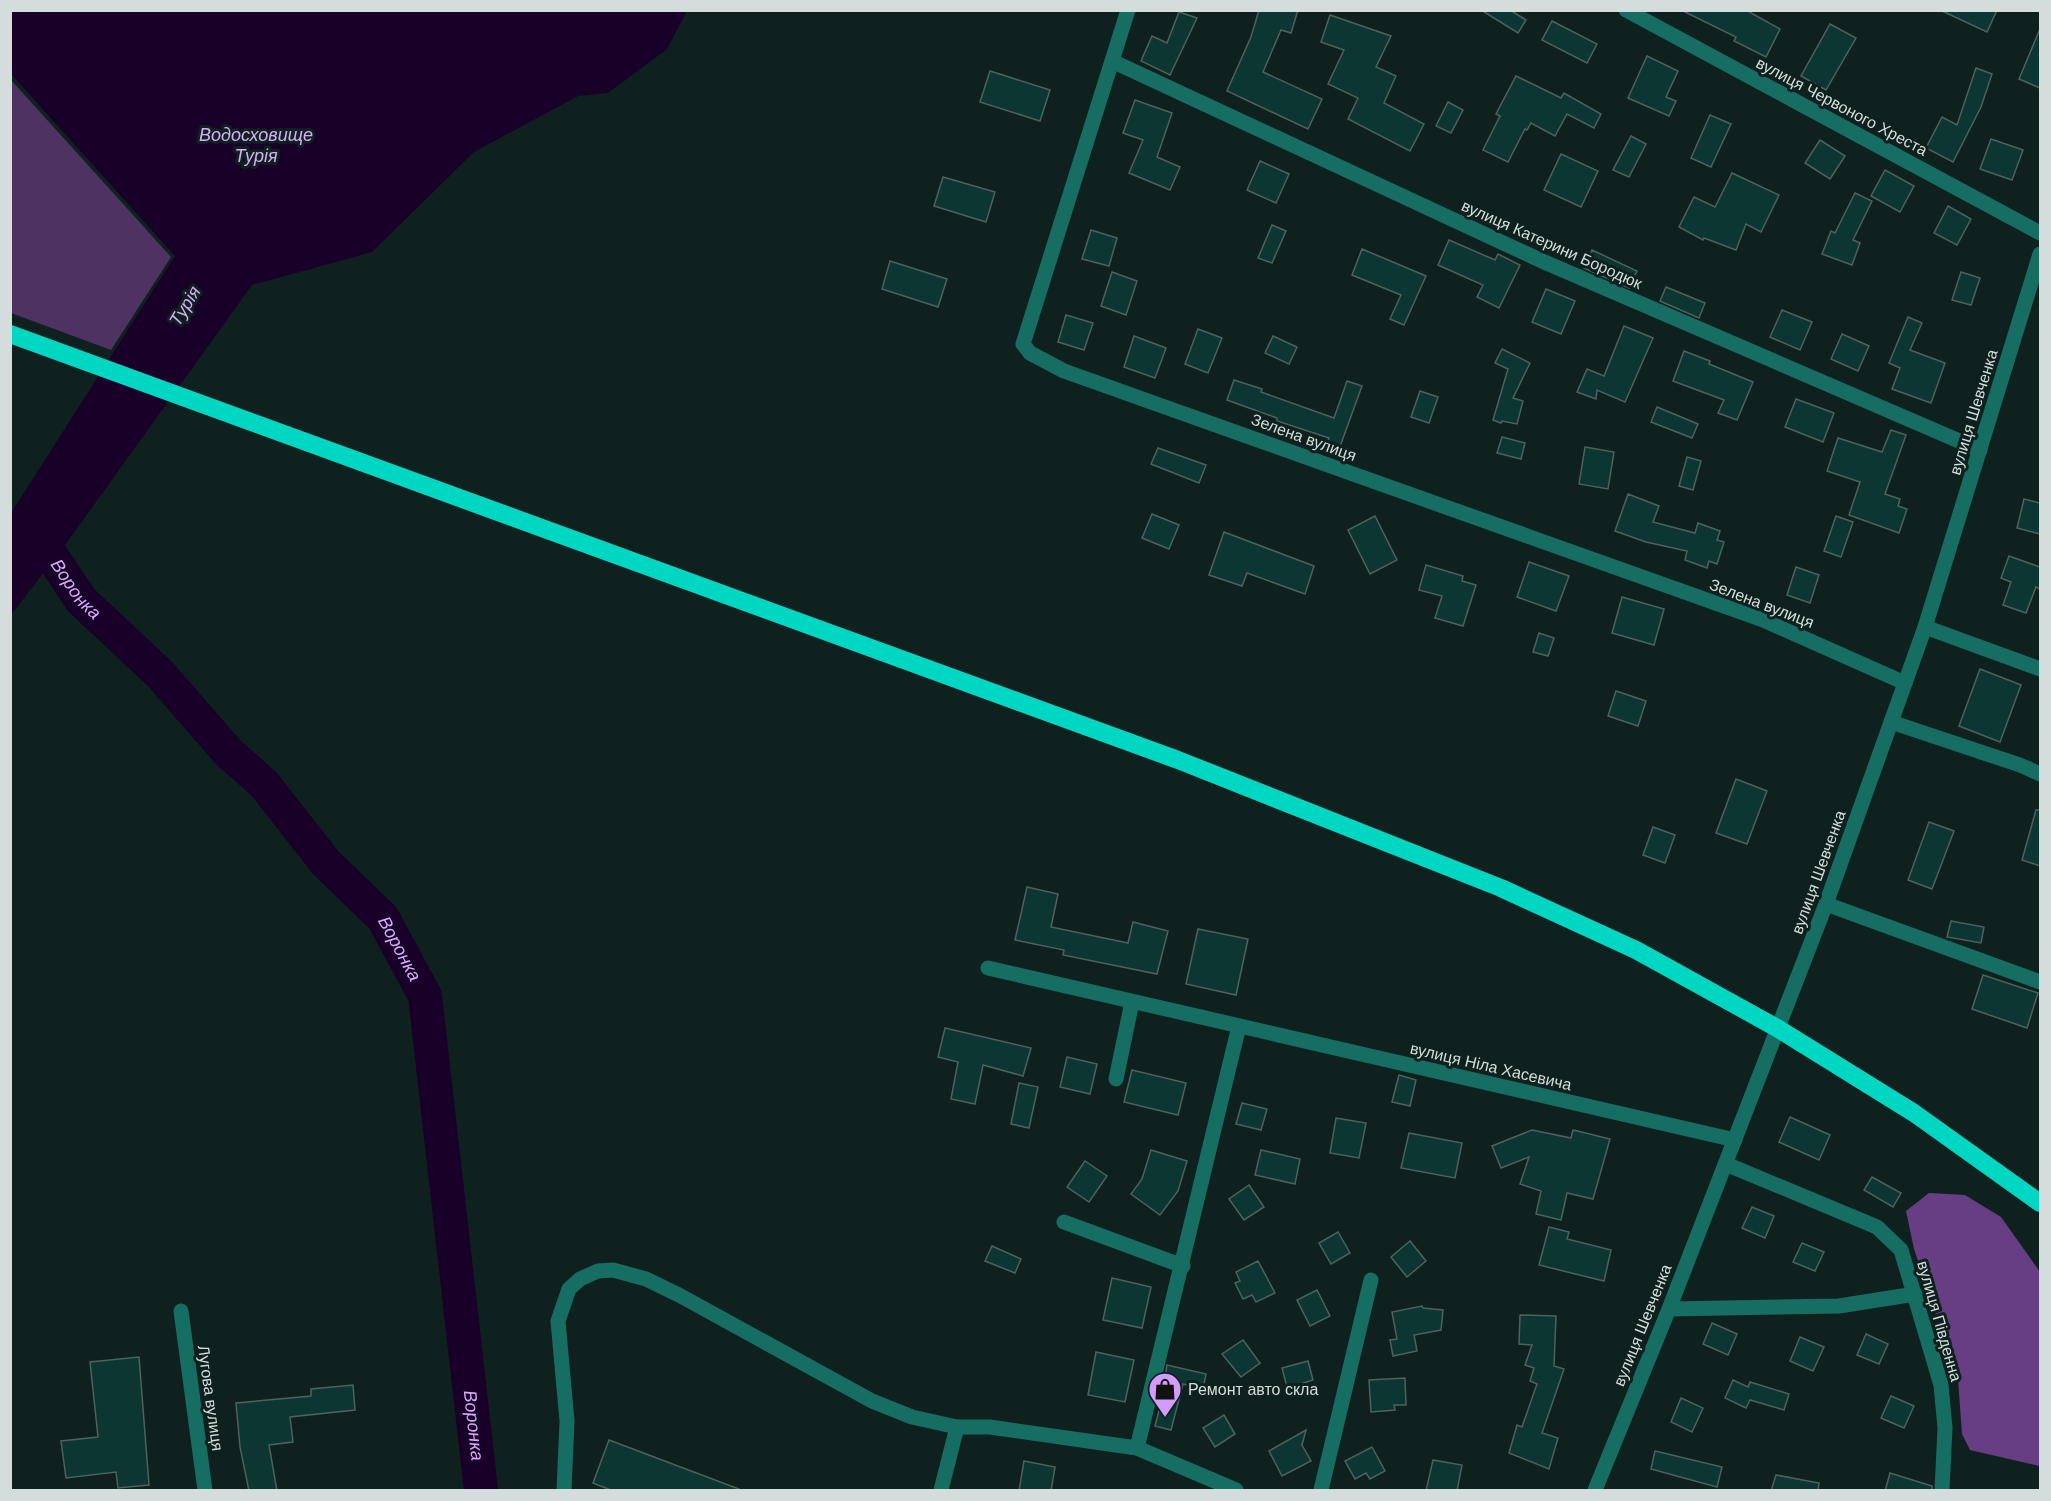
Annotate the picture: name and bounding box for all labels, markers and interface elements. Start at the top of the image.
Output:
street label: вулиця Червоного Хреста [1753,54,1930,159]
water label: Водосховище Турія [199,125,313,166]
street label: вулиця Катерини Бородюк [1459,197,1645,292]
water label: Турія [165,282,205,330]
street label: вулиця Шевченка [1946,347,2001,477]
street label: Зелена вулиця [1249,411,1359,464]
water label: Воронка [47,555,105,623]
street label: Зелена вулиця [1707,576,1816,631]
street label: вулиця Шевченка [1788,808,1849,936]
water label: Воронка [374,913,425,984]
street label: вулиця Ніла Хасевича [1408,1040,1573,1093]
street label: вулиця Південна [1914,1259,1965,1383]
street label: вулиця Шевченка [1610,1262,1675,1389]
street label: Лугова вулиця [195,1344,226,1452]
shop icon: Ремонт авто скла [1147,1371,1183,1418]
place label: Ремонт авто скла [1188,1381,1318,1398]
water label: Воронка [460,1389,488,1462]

